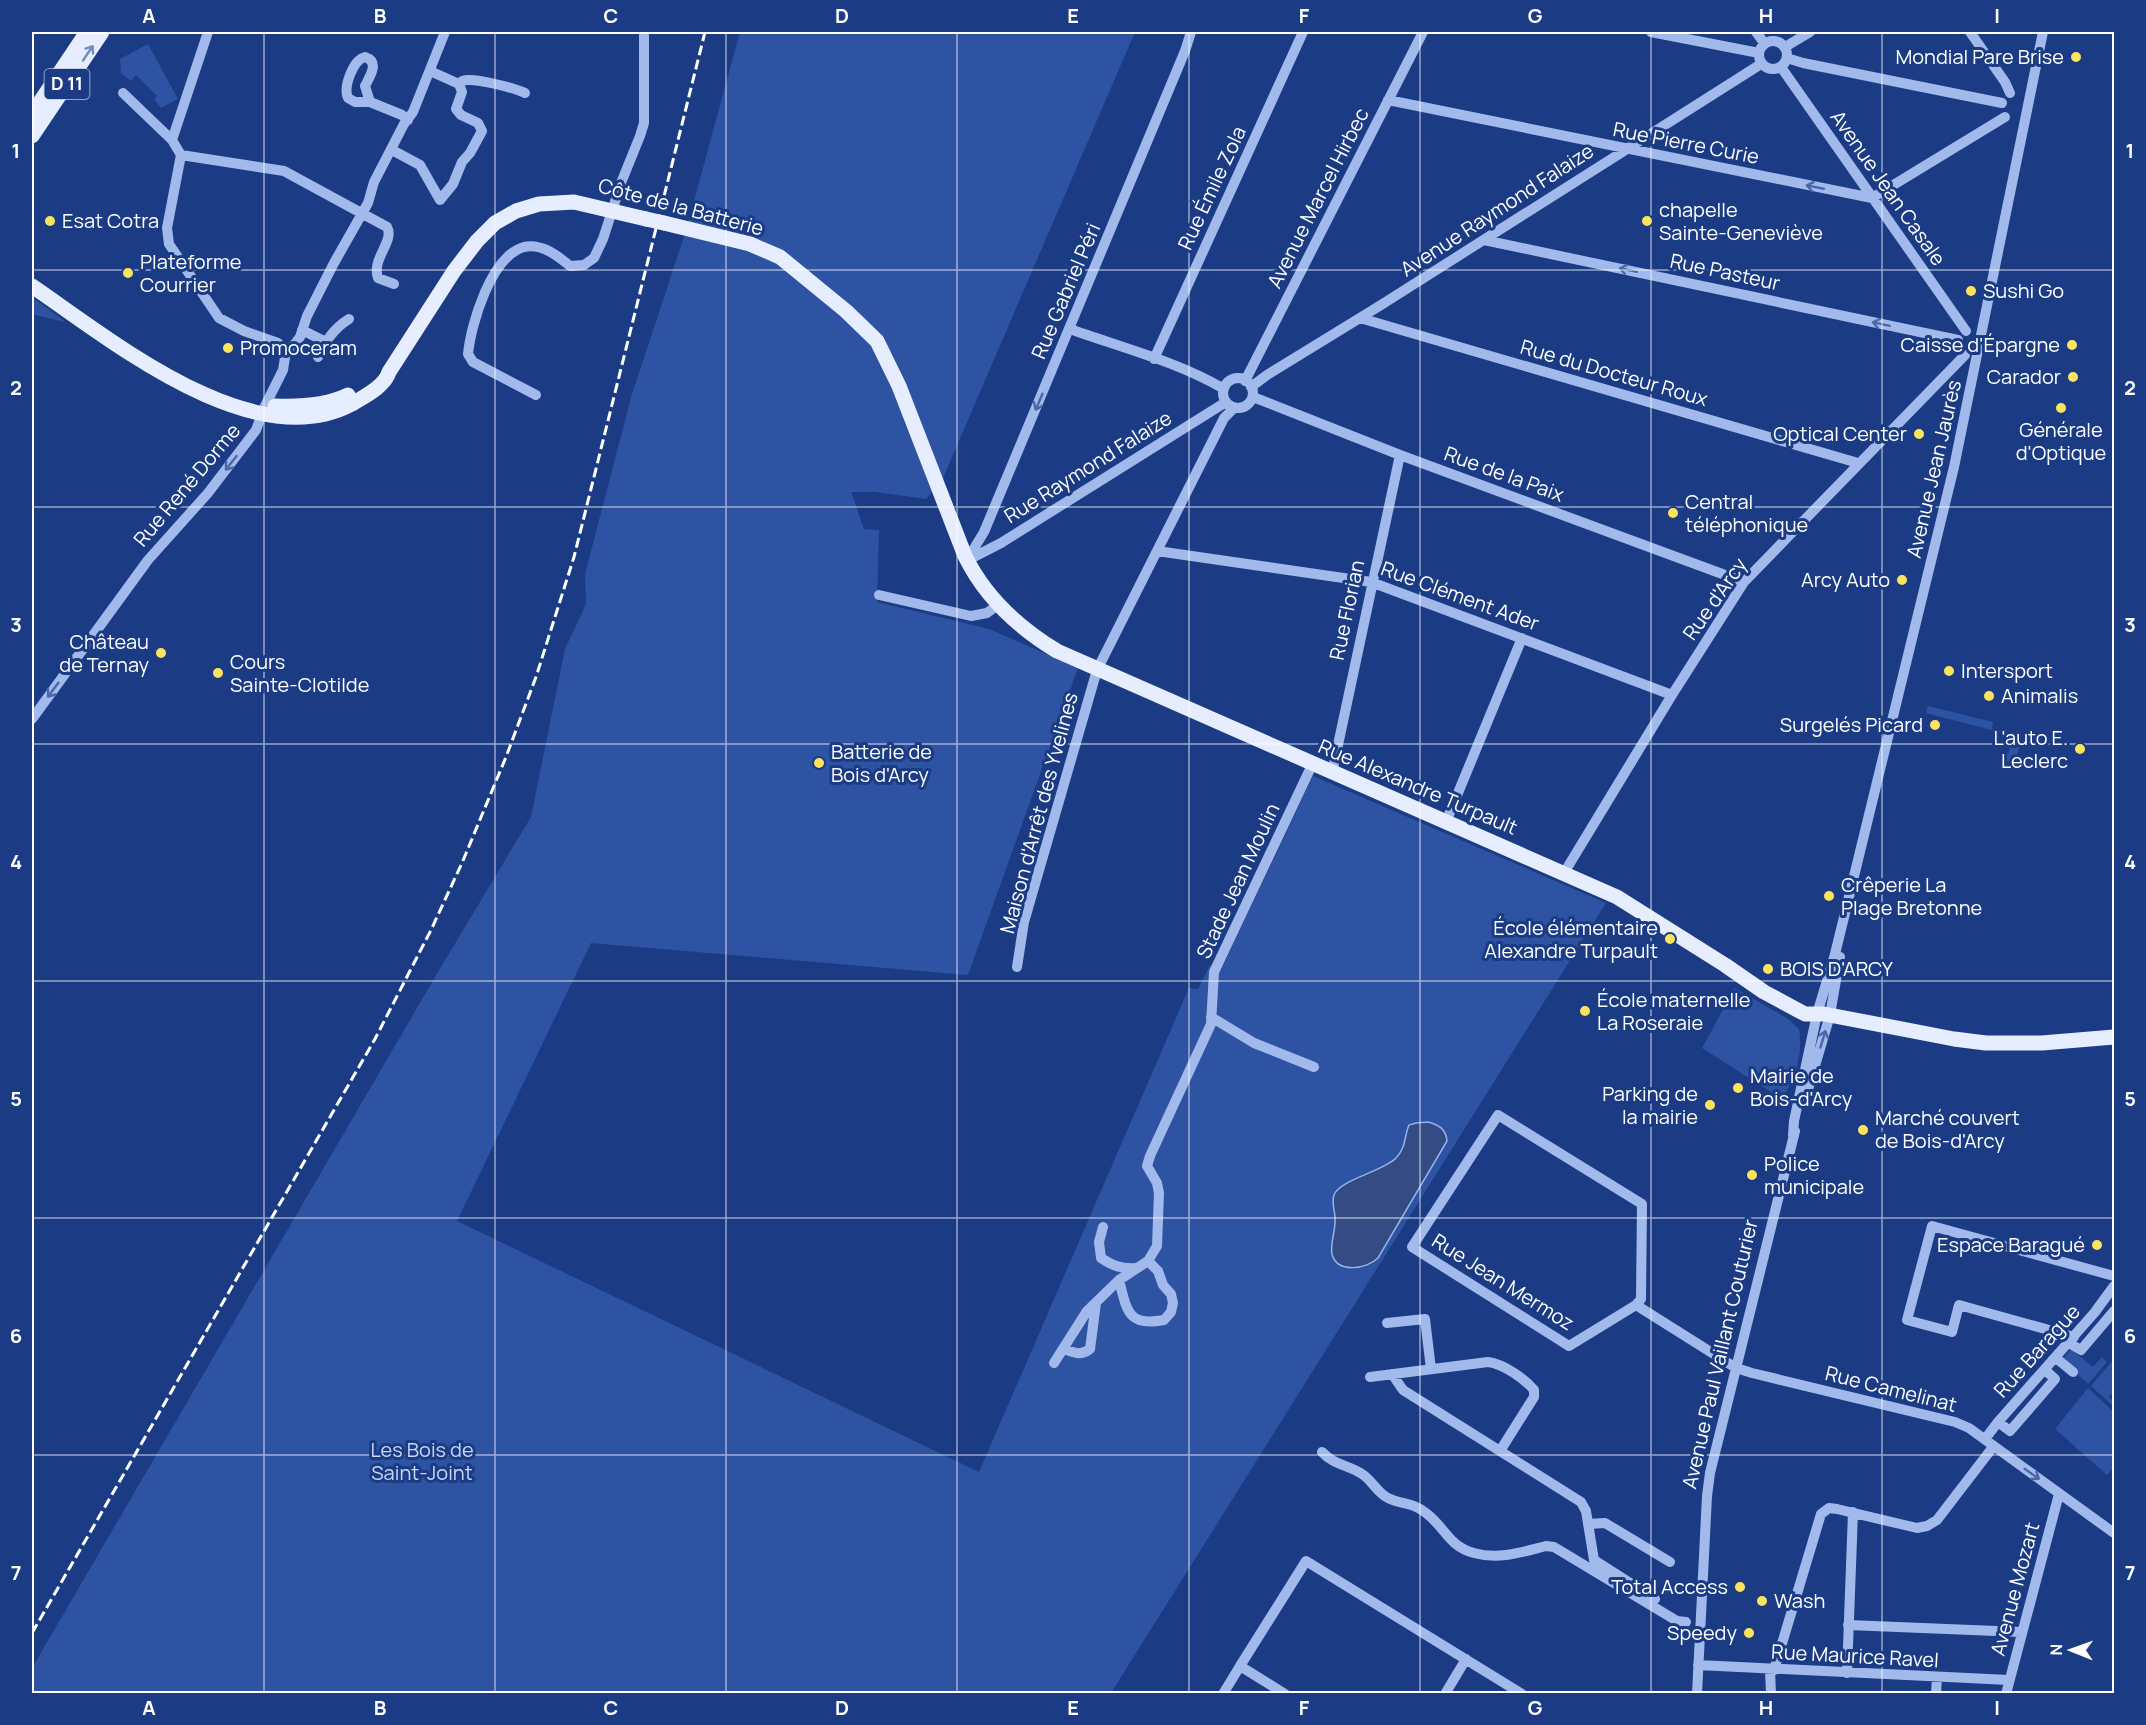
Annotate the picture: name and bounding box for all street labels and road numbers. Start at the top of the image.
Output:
road number: D 11 [44,69,90,99]
street label: Avenue Marcel Hirbec [1260,103,1375,292]
street label: Avenue Jean Casale [1825,105,1952,271]
street label: Rue Pierre Curie [1611,115,1761,170]
street label: Rue Émile Zola [1171,122,1252,254]
street label: Avenue Raymond Falaize [1395,137,1599,282]
street label: Côte de la Batterie [595,171,767,242]
street label: Rue Gabriel Péri [1025,219,1106,363]
street label: Rue Pasteur [1668,247,1783,296]
street label: Rue du Docteur Roux [1517,333,1711,412]
street label: Avenue Jean Jaurès [1900,377,1967,561]
street label: Rue Raymond Falaize [999,404,1177,529]
street label: Rue René Dorme [127,417,246,552]
street label: Rue de la Paix [1441,439,1568,508]
street label: Rue d'Arcy [1676,552,1753,645]
street label: Rue Clément Ader [1377,554,1543,637]
street label: Rue Florian [1323,557,1370,662]
street label: Maison d'Arrêt des Yvelines [993,689,1084,936]
street label: Rue Alexandre Turpault [1314,732,1522,841]
street label: Stade Jean Moulin [1190,799,1285,963]
street label: Avenue Paul Vaillant Couturier [1675,1217,1764,1491]
street label: Rue Jean Mermoz [1427,1227,1579,1336]
street label: Rue Barague [1987,1298,2086,1403]
street label: Rue Camelinat [1823,1359,1960,1418]
street label: Avenue Mozart [1984,1519,2045,1659]
street label: Rue Maurice Ravel [1771,1638,1940,1673]

